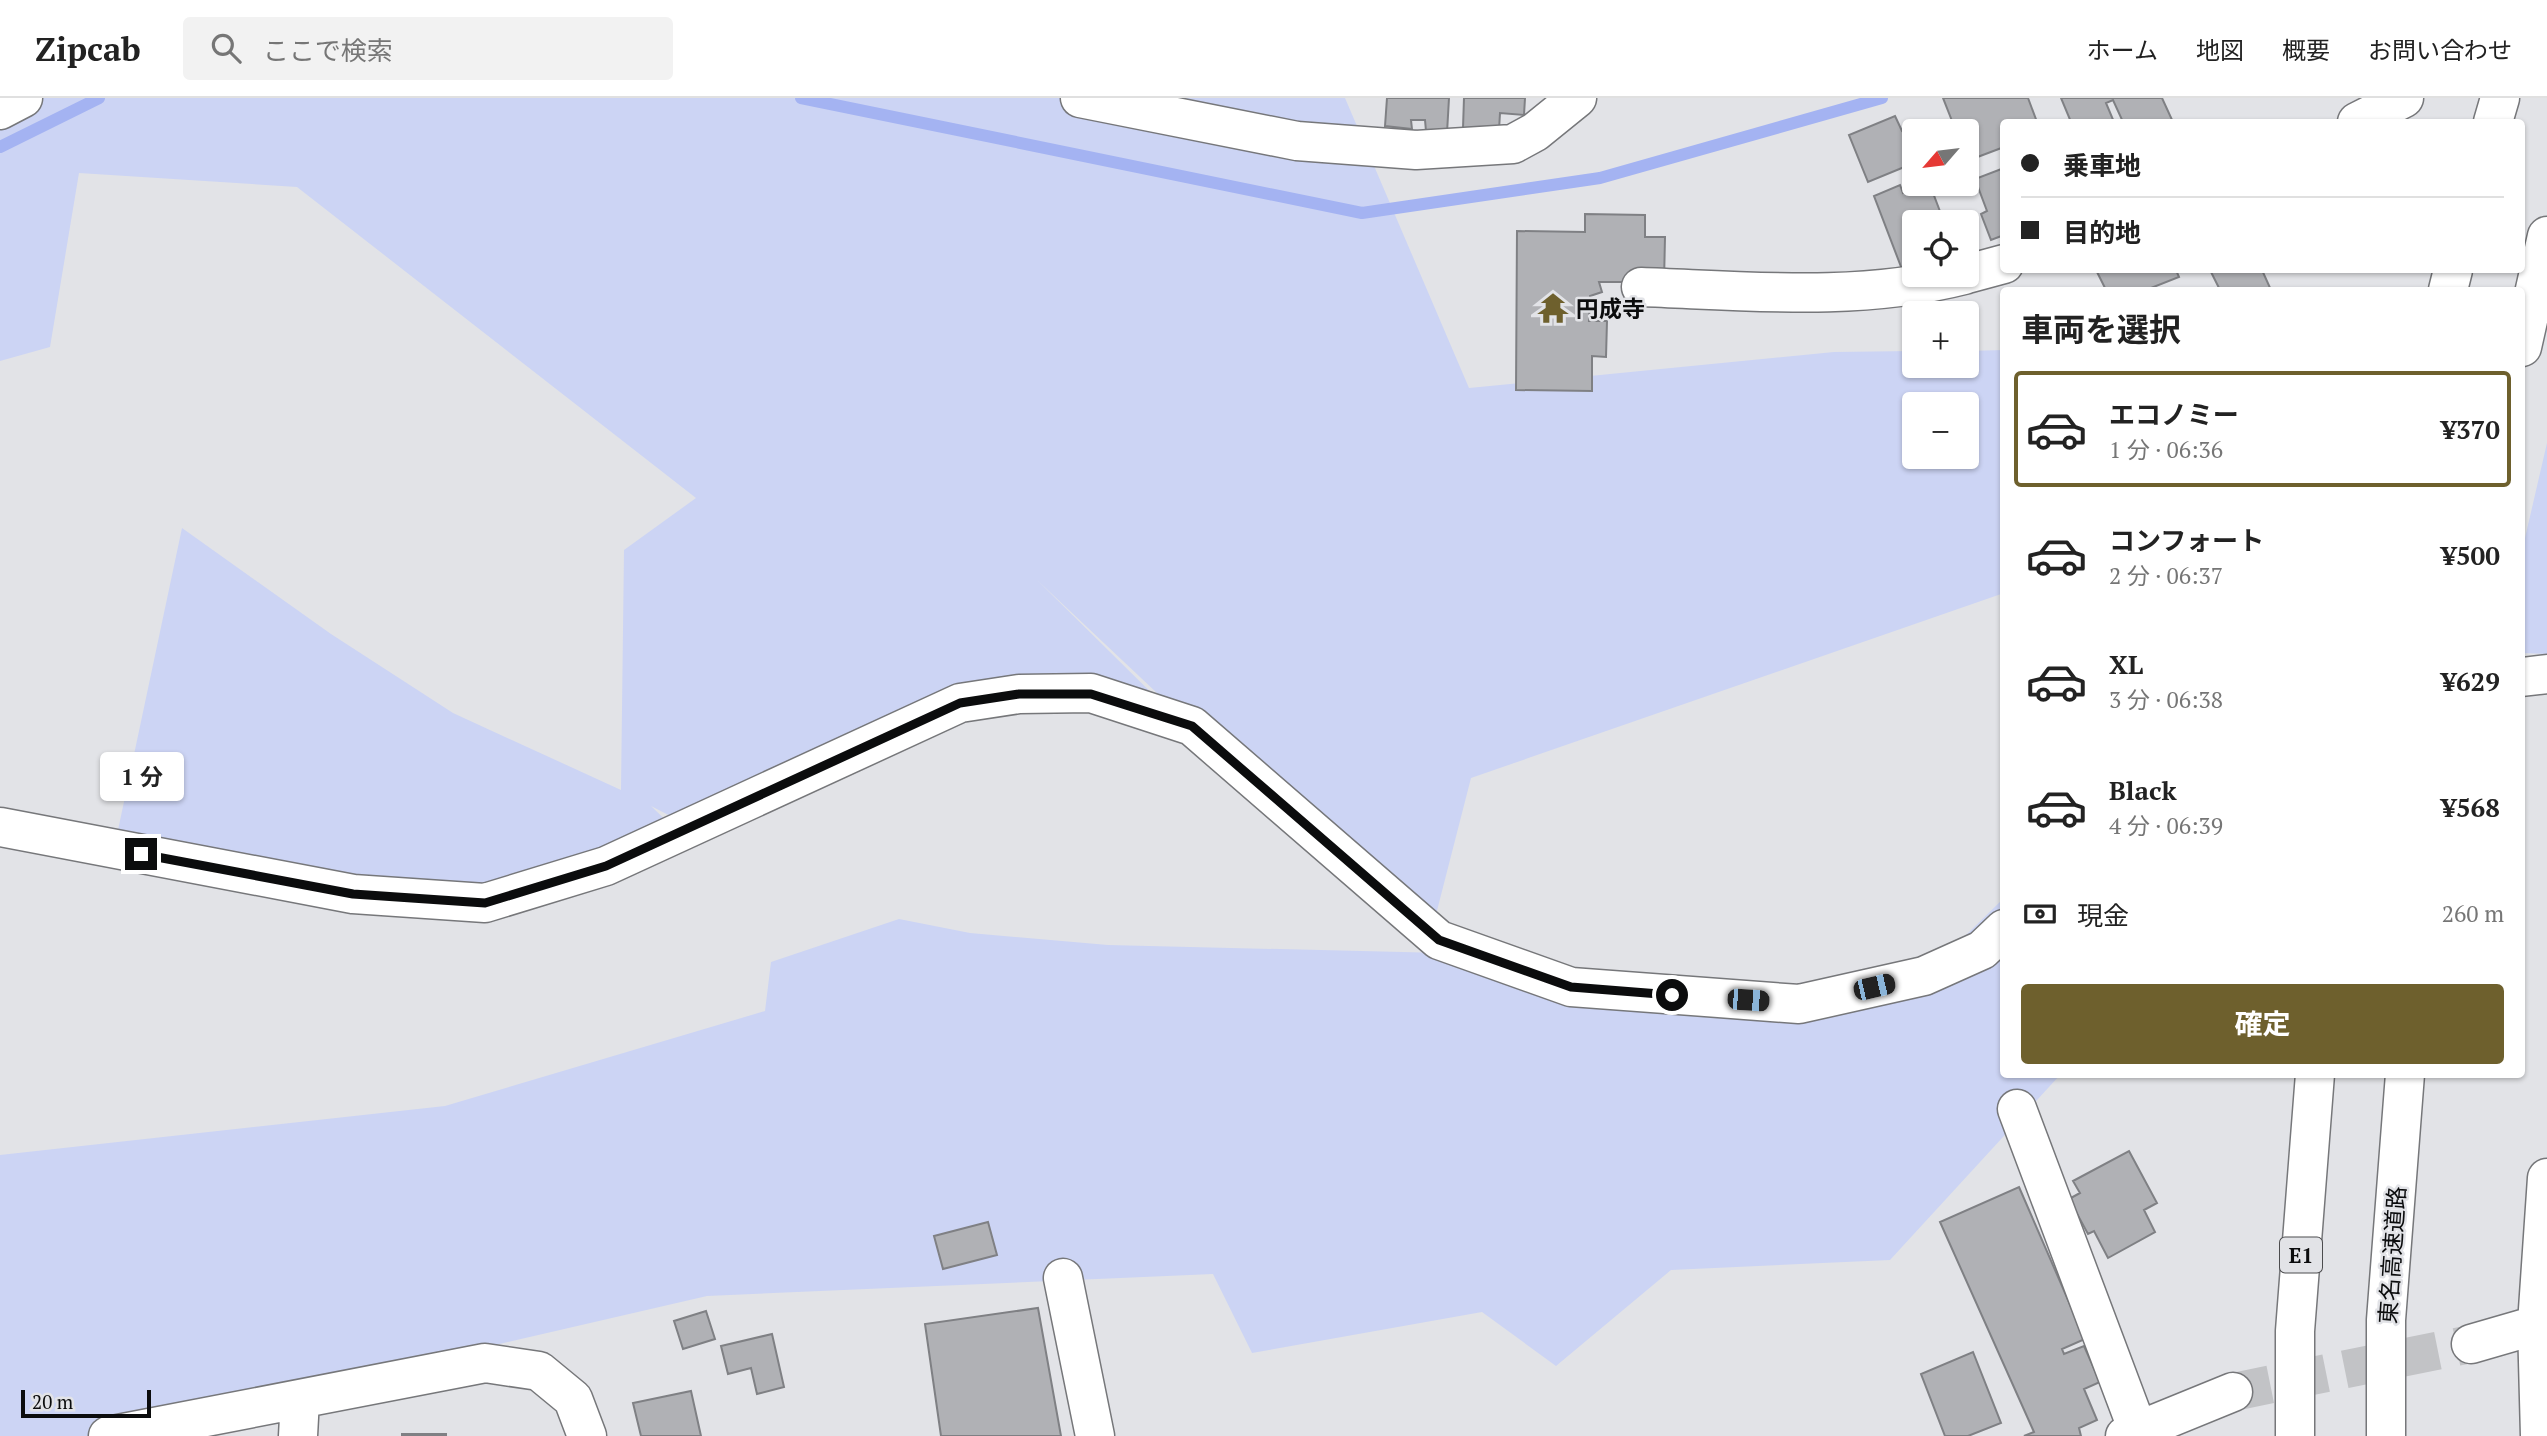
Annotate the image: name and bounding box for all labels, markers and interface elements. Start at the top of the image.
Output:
search box [183,17,673,80]
text: Zipcab [35,27,141,70]
icon: search [207,29,245,67]
text: ここで検索 [263,33,393,67]
text: ホーム [2087,34,2158,66]
text: 地図 [2196,34,2244,66]
text: 概要 [2282,34,2330,66]
text: お問い合わせ [2368,34,2512,66]
north arrow [1902,119,1979,196]
map controls [1902,119,1979,469]
text: 乗車地 [2063,148,2141,182]
button: locate [1902,210,1979,287]
text: 目的地 [2063,215,2141,249]
temple icon: 円成寺 [1536,291,1570,325]
place label: 円成寺 [1576,293,1645,324]
button: + [1902,301,1979,378]
text: 車両を選択 [2021,308,2181,350]
button: − [1902,392,1979,469]
text: エコノミー [2109,397,2239,431]
icon: car [2025,398,2088,461]
text: ¥370 [2441,412,2500,446]
text: 1 分 · 06:36 [2109,434,2223,465]
text: コンフォート [2109,523,2264,557]
icon: car [2025,524,2088,587]
text: ¥500 [2441,538,2500,572]
text: 2 分 · 06:37 [2109,560,2223,591]
text: XL [2109,647,2143,681]
icon: car [2025,650,2088,713]
text: ¥629 [2441,664,2500,698]
text: 3 分 · 06:38 [2109,684,2223,715]
callout: 1 分 [99,752,183,802]
text: 1 分 [121,761,163,792]
text: Black [2109,773,2177,807]
icon: car [2025,776,2088,839]
text: ¥568 [2441,790,2500,824]
text: 4 分 · 06:39 [2109,810,2223,841]
route end [125,838,157,870]
icon: cash [2021,895,2059,933]
text: 現金 [2077,898,2129,932]
text: 260 m [2442,898,2504,929]
car [1852,972,1897,1002]
route start [1656,979,1688,1011]
button: 確定 [2021,984,2504,1064]
car [1727,988,1770,1012]
street label: 東名高速道路 [2372,1185,2412,1325]
road number: E1 [2280,1238,2322,1272]
scale bar [21,1387,150,1419]
text: 20 m [32,1389,73,1414]

